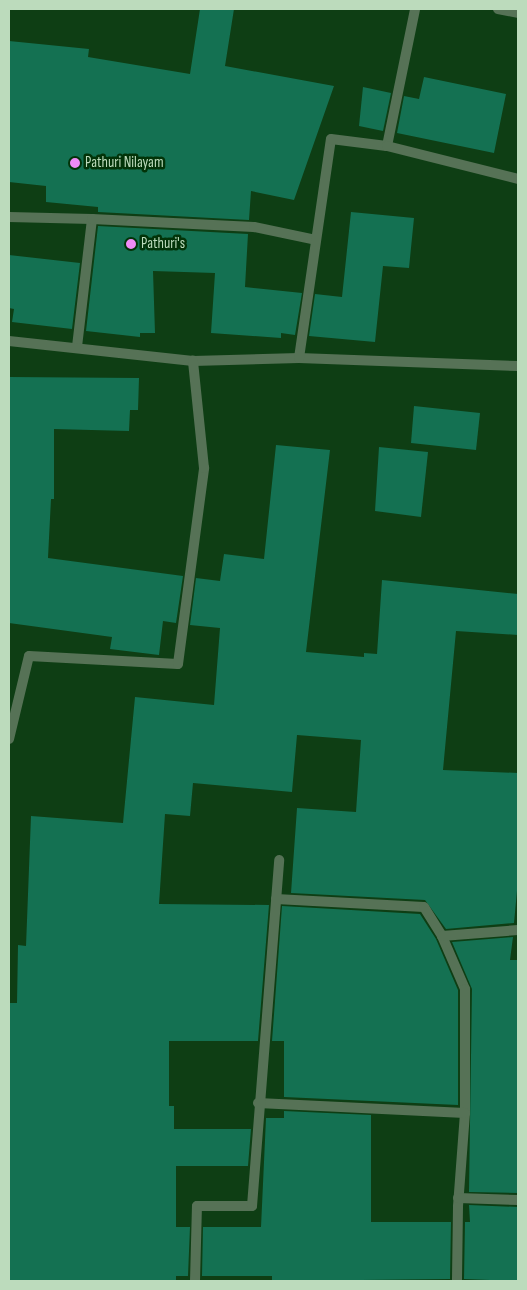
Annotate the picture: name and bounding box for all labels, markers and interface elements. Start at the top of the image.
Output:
place label: Pathuri Nilayam [85,154,164,172]
marker: Pathuri Nilayam [69,157,81,169]
place label: Pathuri's [141,235,185,253]
marker: Pathuri's [125,238,137,250]

